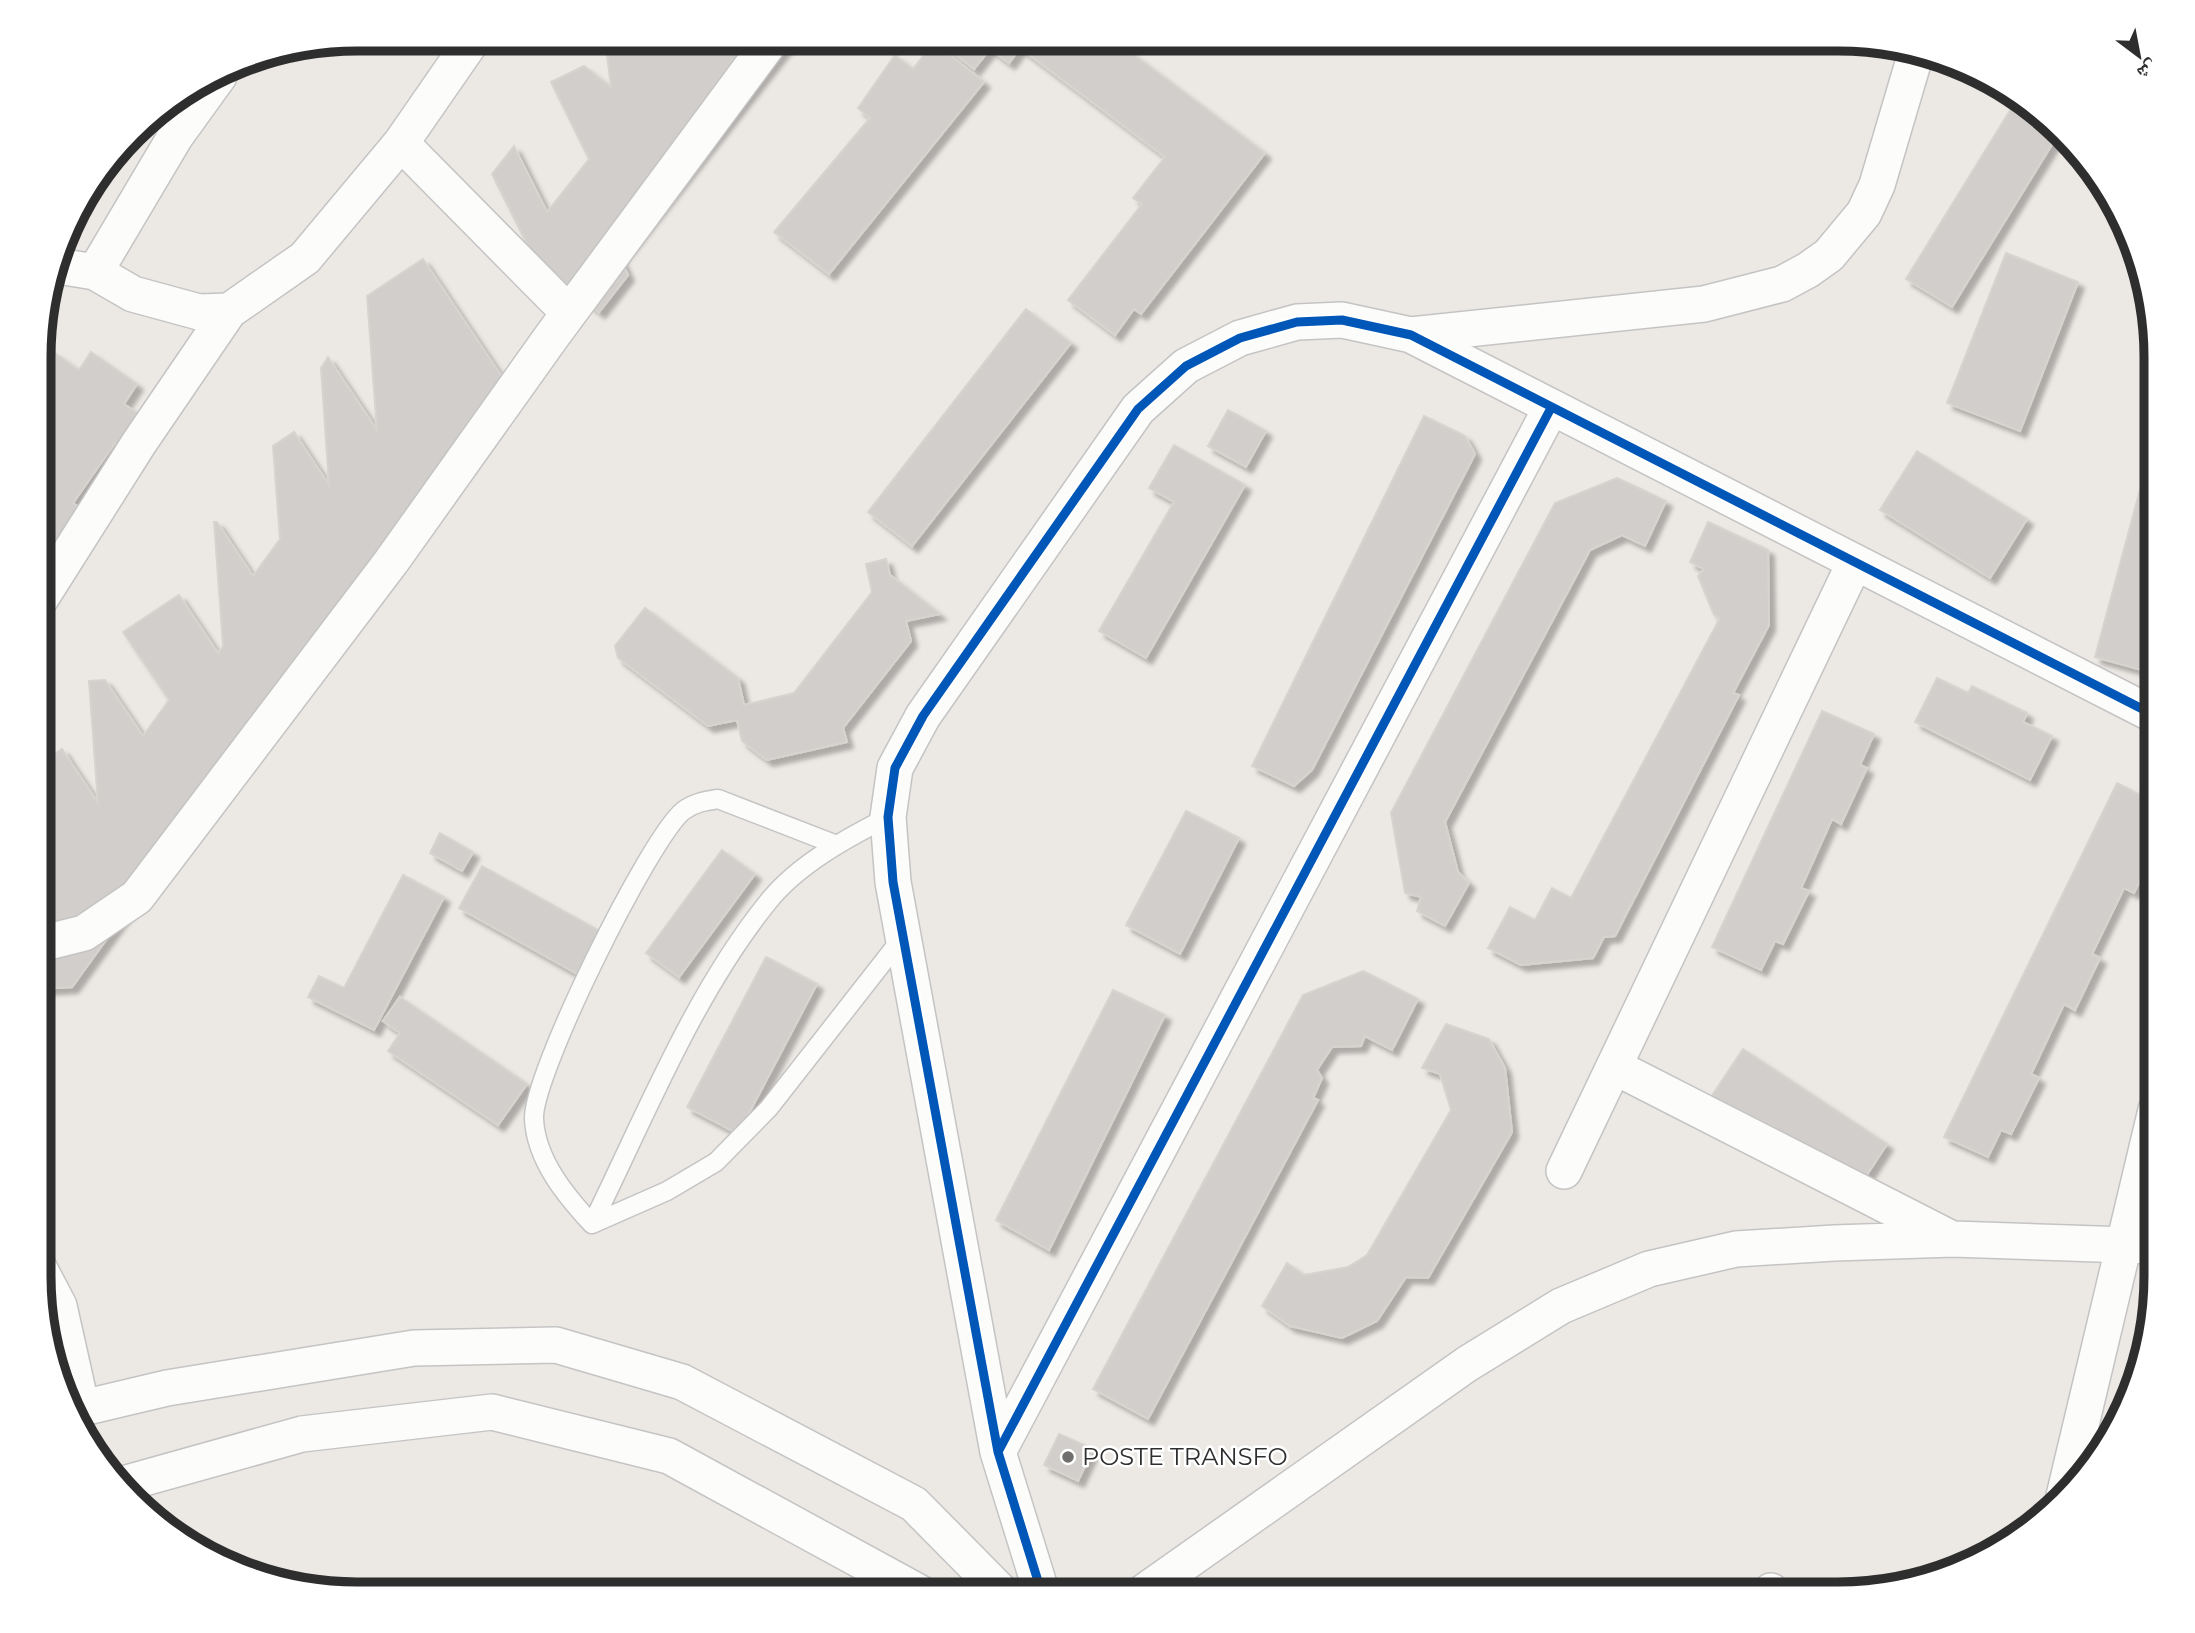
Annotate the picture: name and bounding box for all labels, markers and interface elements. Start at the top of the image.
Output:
north arrow [2104,21,2174,91]
text: ش [2133,55,2162,85]
place label: POSTE TRANSFO [1082,1442,1288,1471]
marker: POSTE TRANSFO [1060,1449,1076,1465]

